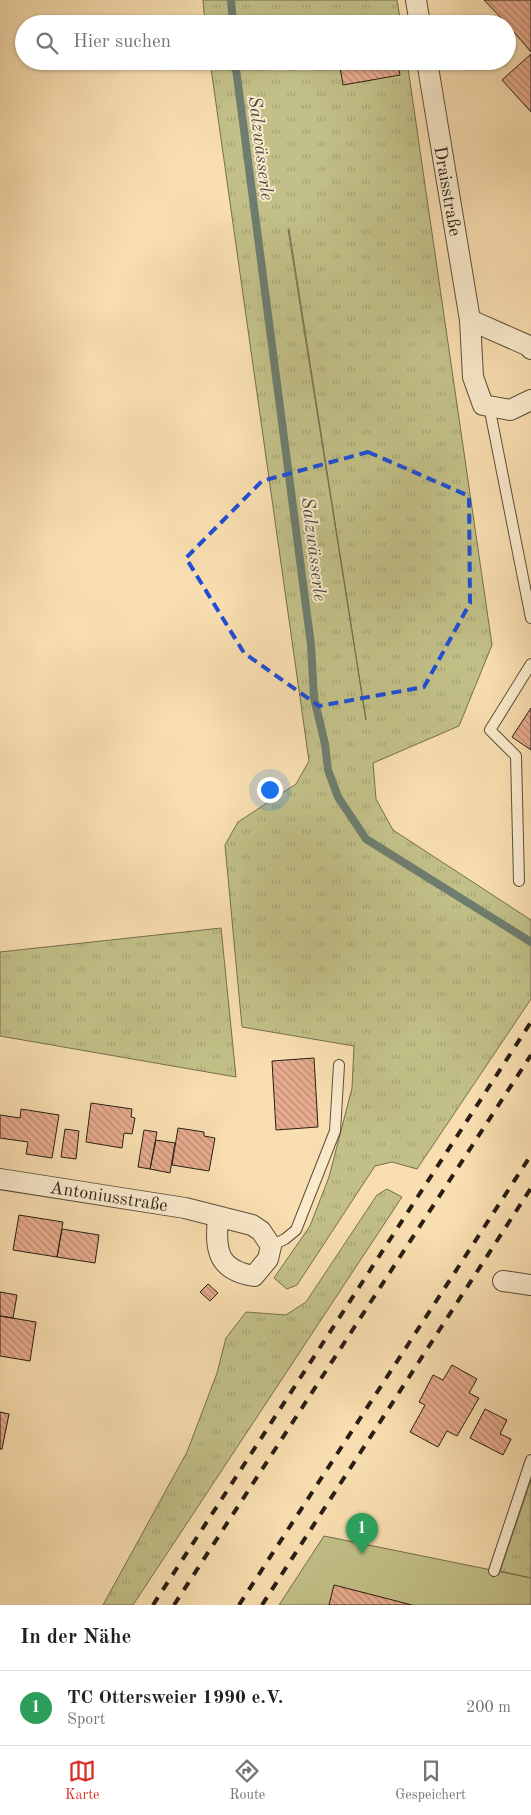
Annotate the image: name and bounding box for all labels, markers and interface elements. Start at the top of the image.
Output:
search box [15,15,516,70]
icon: search [33,29,61,57]
text: Hier suchen [73,33,171,52]
water label: Salzwässerle [244,95,275,202]
street label: Draisstraße [430,145,464,238]
water label: Salzwässerle [297,496,328,603]
your location [257,777,283,803]
street label: Antoniusstraße [49,1179,169,1215]
pin: 1 [346,1513,378,1554]
text: In der Nähe [20,1627,131,1648]
text: TC Ottersweier 1990 e.V. [67,1689,283,1708]
text: 1 [31,1700,41,1716]
text: 200 m [466,1700,511,1716]
text: Sport [67,1712,105,1728]
tab: Karte [65,1757,100,1804]
tab: Route [229,1757,265,1804]
tab: Gespeichert [395,1757,466,1804]

